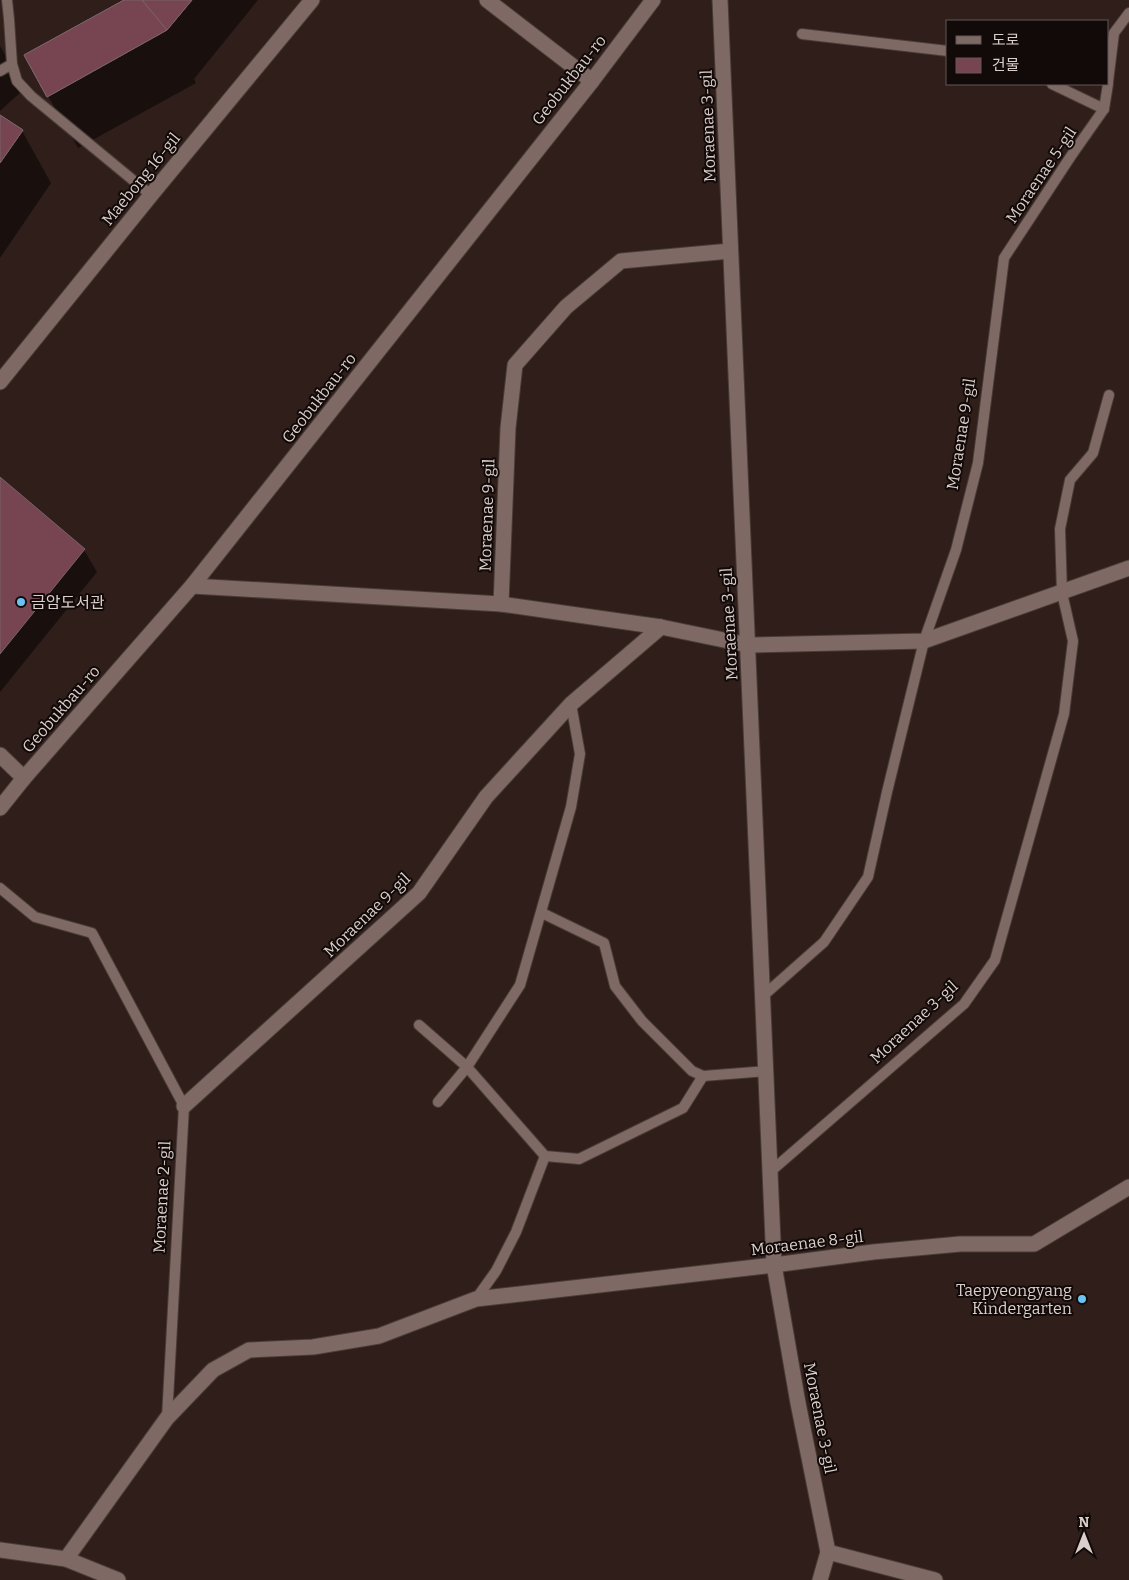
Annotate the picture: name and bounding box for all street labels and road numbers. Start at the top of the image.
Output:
street label: Geobukbau-ro [528,31,610,129]
street label: Moraenae 3-gil [697,69,719,183]
street label: Moraenae 5-gil [1002,123,1080,227]
street label: Maebong 16-gil [98,129,184,229]
street label: Geobukbau-ro [278,349,360,447]
street label: Moraenae 9-gil [943,376,979,491]
street label: Moraenae 9-gil [476,458,498,572]
street label: Moraenae 3-gil [717,567,741,681]
street label: Geobukbau-ro [18,662,104,756]
street label: Moraenae 9-gil [320,869,414,961]
street label: Moraenae 3-gil [866,976,962,1067]
street label: Moraenae 2-gil [150,1140,174,1254]
street label: Moraenae 8-gil [750,1227,865,1259]
street label: Moraenae 3-gil [800,1361,840,1475]

